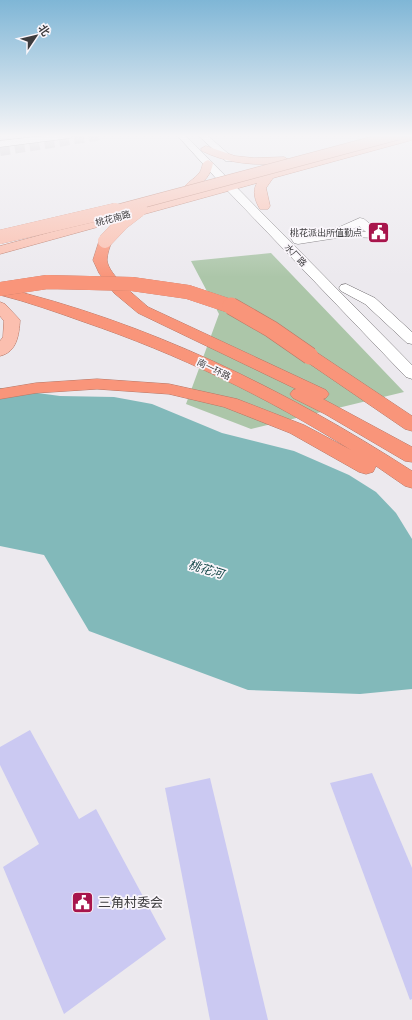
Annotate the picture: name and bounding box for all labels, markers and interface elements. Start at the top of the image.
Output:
north arrow [16,16,56,56]
text: 北 [35,22,53,39]
street label: 桃花南路 [94,208,132,228]
public building icon: 桃花派出所值勤点 [365,219,391,245]
place label: 桃花派出所值勤点 [290,227,362,238]
street label: 水厂路 [283,241,309,269]
street label: 南一环路 [195,356,233,382]
water label: 桃花河 [187,557,227,582]
public building icon: 三角村委会 [69,889,95,915]
place label: 三角村委会 [98,894,163,911]

